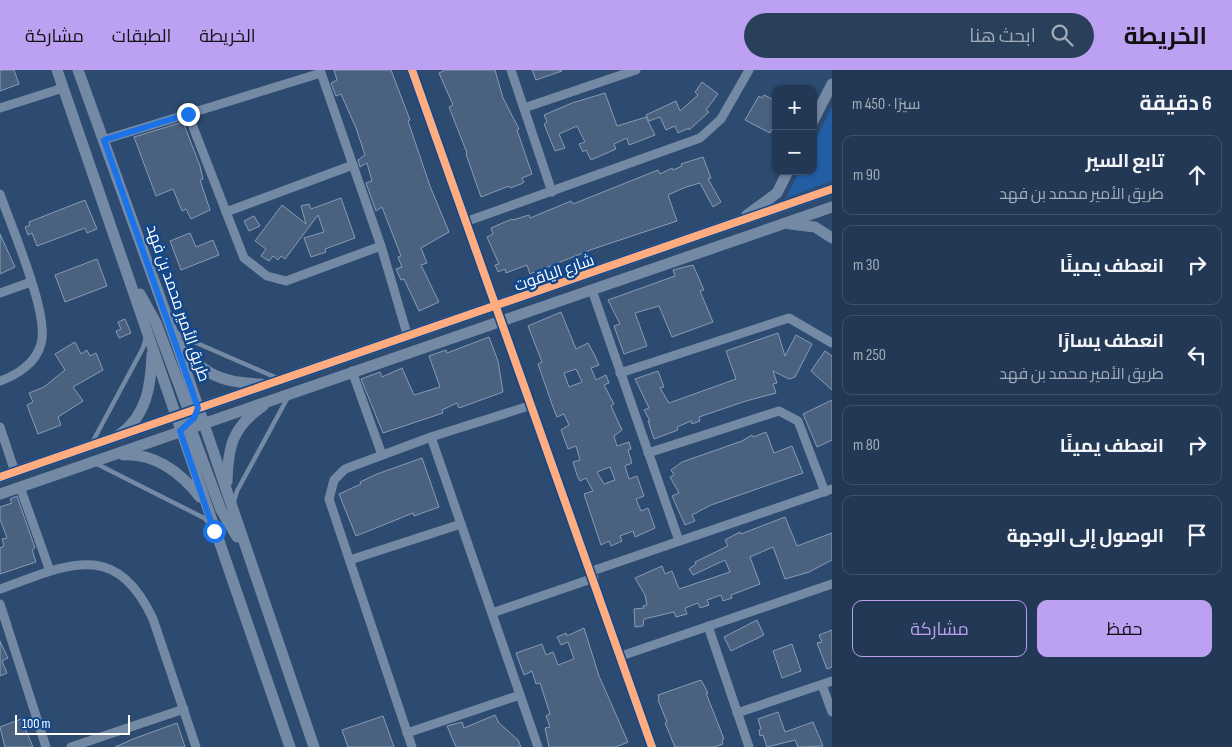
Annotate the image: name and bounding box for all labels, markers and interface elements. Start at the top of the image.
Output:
search box [744,13,1094,58]
icon: search [1048,21,1076,49]
text: الخريطة [1124,22,1207,51]
text: ابحث هنا [969,25,1036,48]
text: مشاركة [25,26,84,47]
text: الطبقات [112,26,171,47]
text: الخريطة [199,26,256,47]
map controls [772,85,817,175]
button: + [772,85,817,130]
text: 6 دقيقة [1139,91,1212,116]
text: سيرًا · 450 m [852,95,920,114]
route end [177,103,200,126]
button: − [772,130,817,175]
text: تابع السير [1085,150,1164,173]
icon: ahead [1183,161,1211,189]
text: 90 m [853,166,880,185]
text: طريق الأمير محمد بن فهد [999,185,1164,204]
street label: طريق الأمير محمد بن فهد [142,223,213,384]
street label: شارع الياقوت [512,251,597,297]
icon: right [1183,251,1211,279]
text: انعطف يمينًا [1060,255,1164,278]
text: 30 m [853,256,880,275]
text: انعطف يسارًا [1057,330,1164,353]
icon: left [1183,341,1211,369]
text: 250 m [853,346,886,365]
text: طريق الأمير محمد بن فهد [999,365,1164,384]
icon: right [1183,431,1211,459]
text: انعطف يمينًا [1060,435,1164,458]
text: 80 m [853,436,880,455]
route start [203,520,226,543]
icon: arrive [1183,521,1211,549]
text: الوصول إلى الوجهة [1007,525,1164,548]
button: مشاركة [852,600,1027,657]
button: حفظ [1037,600,1212,657]
scale bar [15,712,130,735]
text: 100 m [22,715,51,732]

